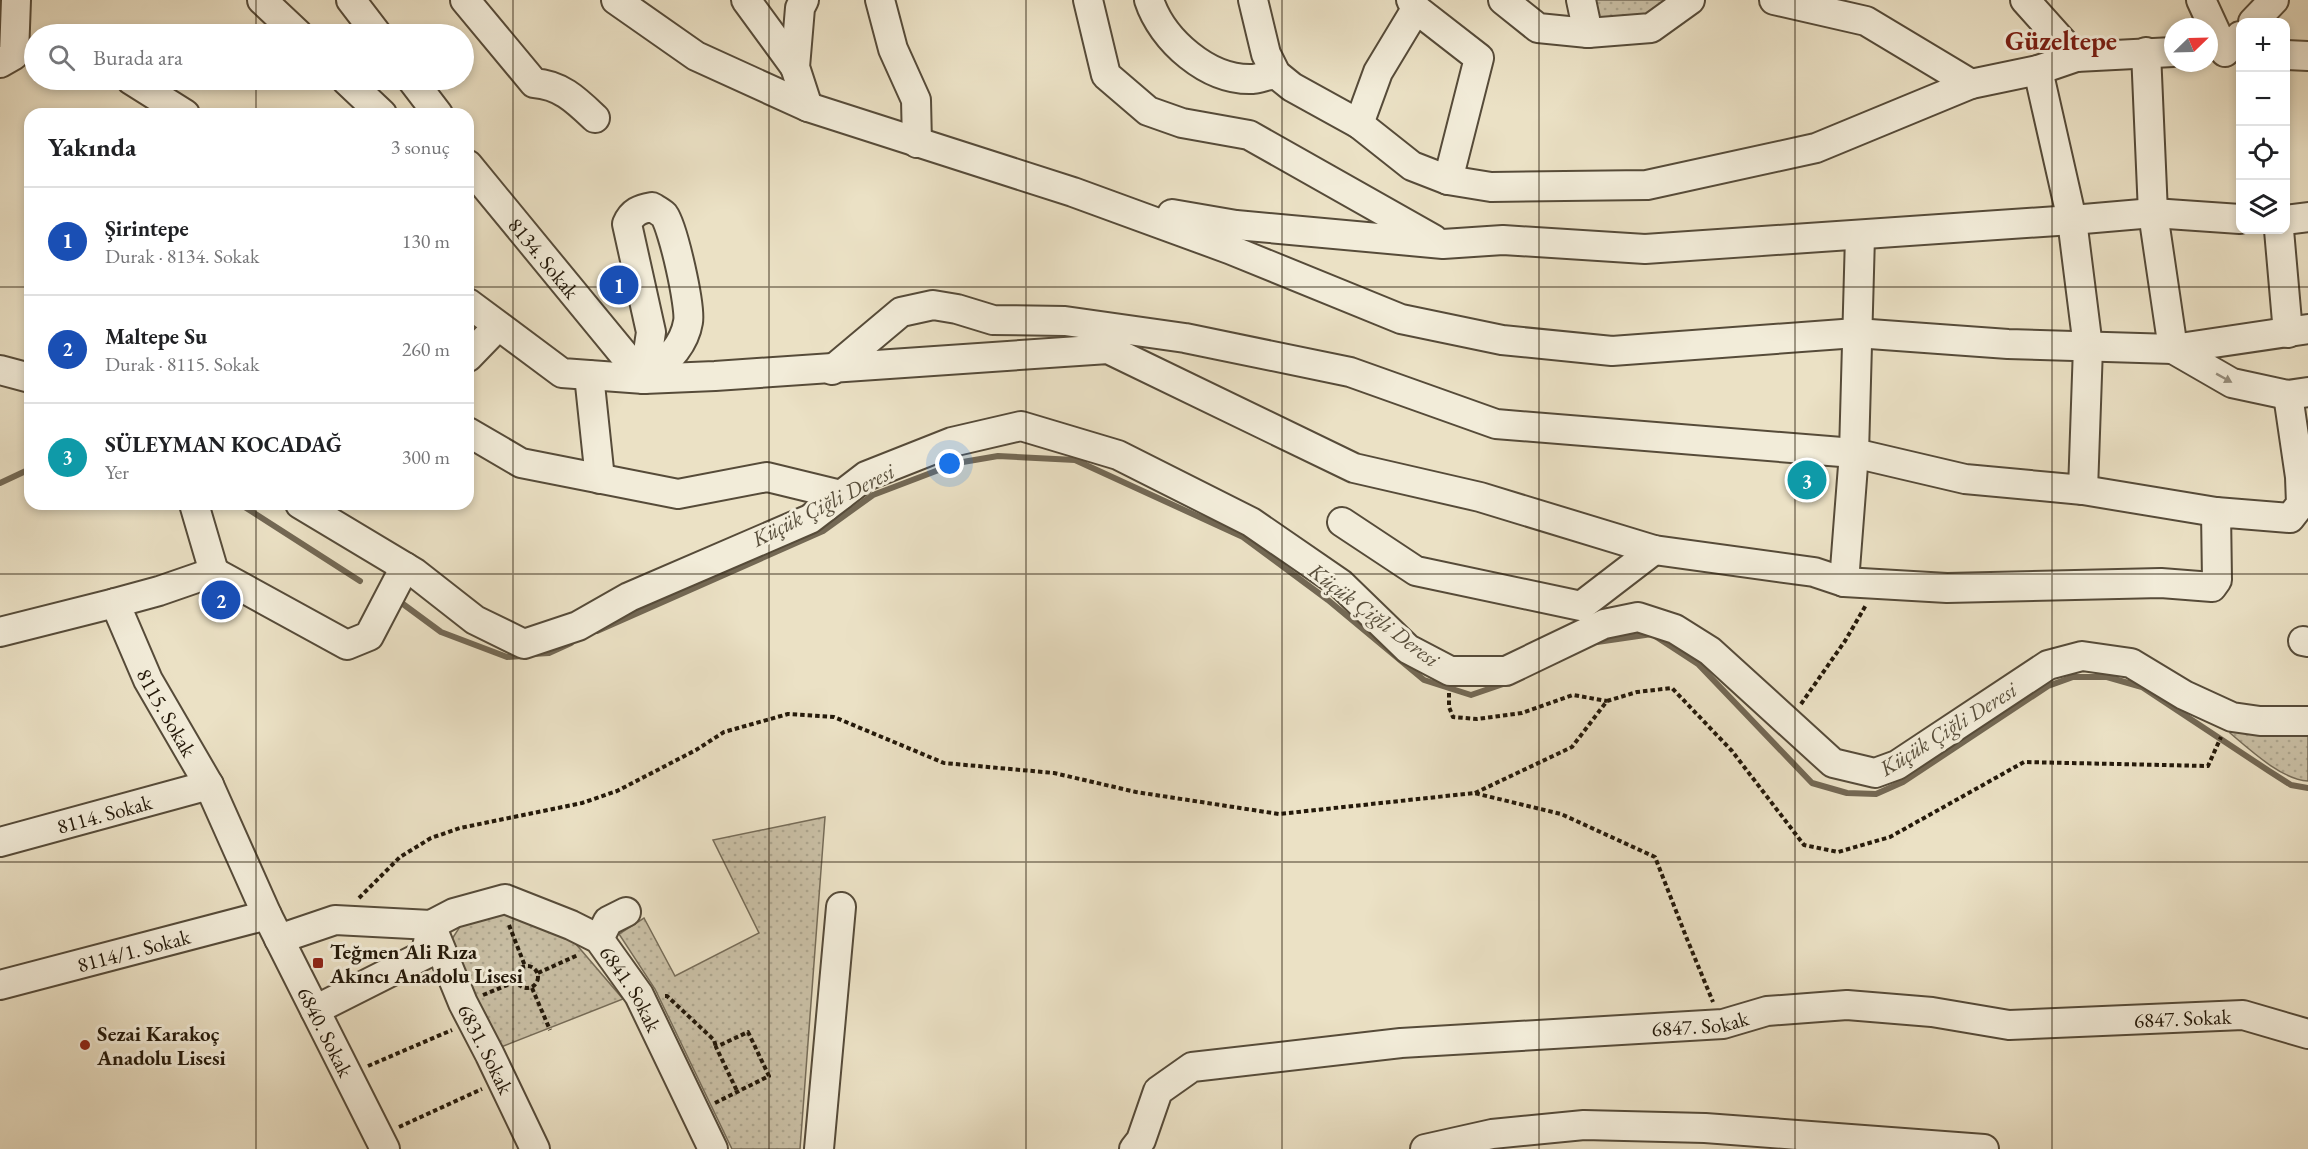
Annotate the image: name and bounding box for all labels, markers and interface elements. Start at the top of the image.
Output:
north arrow [2164,18,2218,72]
map controls [2236,18,2290,234]
button: + [2236,18,2290,72]
district label: Güzeltepe [2005,23,2117,58]
search box [24,24,474,90]
icon: search [45,41,78,74]
text: Burada ara [93,43,183,72]
button: − [2236,72,2290,126]
button: locate [2236,126,2290,180]
text: Yakında [48,130,136,164]
text: 3 sonuç [391,134,450,160]
button: layers [2236,180,2290,234]
street label: 8134. Sokak [503,211,586,305]
text: Şirintepe [105,214,189,243]
text: 1 [62,228,73,254]
text: 130 m [402,228,450,254]
text: Durak · 8134. Sokak [105,243,259,269]
pin: 1 [600,262,638,308]
text: Maltepe Su [105,322,207,351]
text: 2 [62,336,73,362]
text: 260 m [402,336,450,362]
text: Durak · 8115. Sokak [105,351,259,377]
one-way arrow [2216,373,2233,383]
text: SÜLEYMAN KOCADAĞ [105,430,342,459]
text: 3 [62,444,73,470]
text: 300 m [402,444,450,470]
your location [935,449,964,478]
water label: Küçük Çiğli Deresi [746,456,901,554]
pin: 3 [1788,458,1826,502]
text: Yer [105,459,129,485]
water label: Küçük Çiğli Deresi [1302,556,1446,675]
pin: 2 [202,578,240,622]
street label: 8115. Sokak [131,664,204,762]
water label: Küçük Çiğli Deresi [1873,674,2023,783]
street label: 8114. Sokak [54,787,156,839]
street label: 8114/1. Sokak [74,922,194,978]
place label: Teğmen Ali Rıza Akıncı Anadolu Lisesi [329,938,523,989]
street label: 6841. Sokak [594,940,669,1037]
marker: Teğmen Ali Rıza Akıncı Anadolu Lisesi [311,956,325,970]
street label: 6840. Sokak [292,982,360,1082]
street label: 6831. Sokak [452,999,521,1099]
street label: 6847. Sokak [2133,1002,2233,1033]
street label: 6847. Sokak [1651,1003,1753,1042]
place label: Sezai Karakoç Anadolu Lisesi [96,1020,226,1071]
marker: Sezai Karakoç Anadolu Lisesi [78,1038,92,1052]

